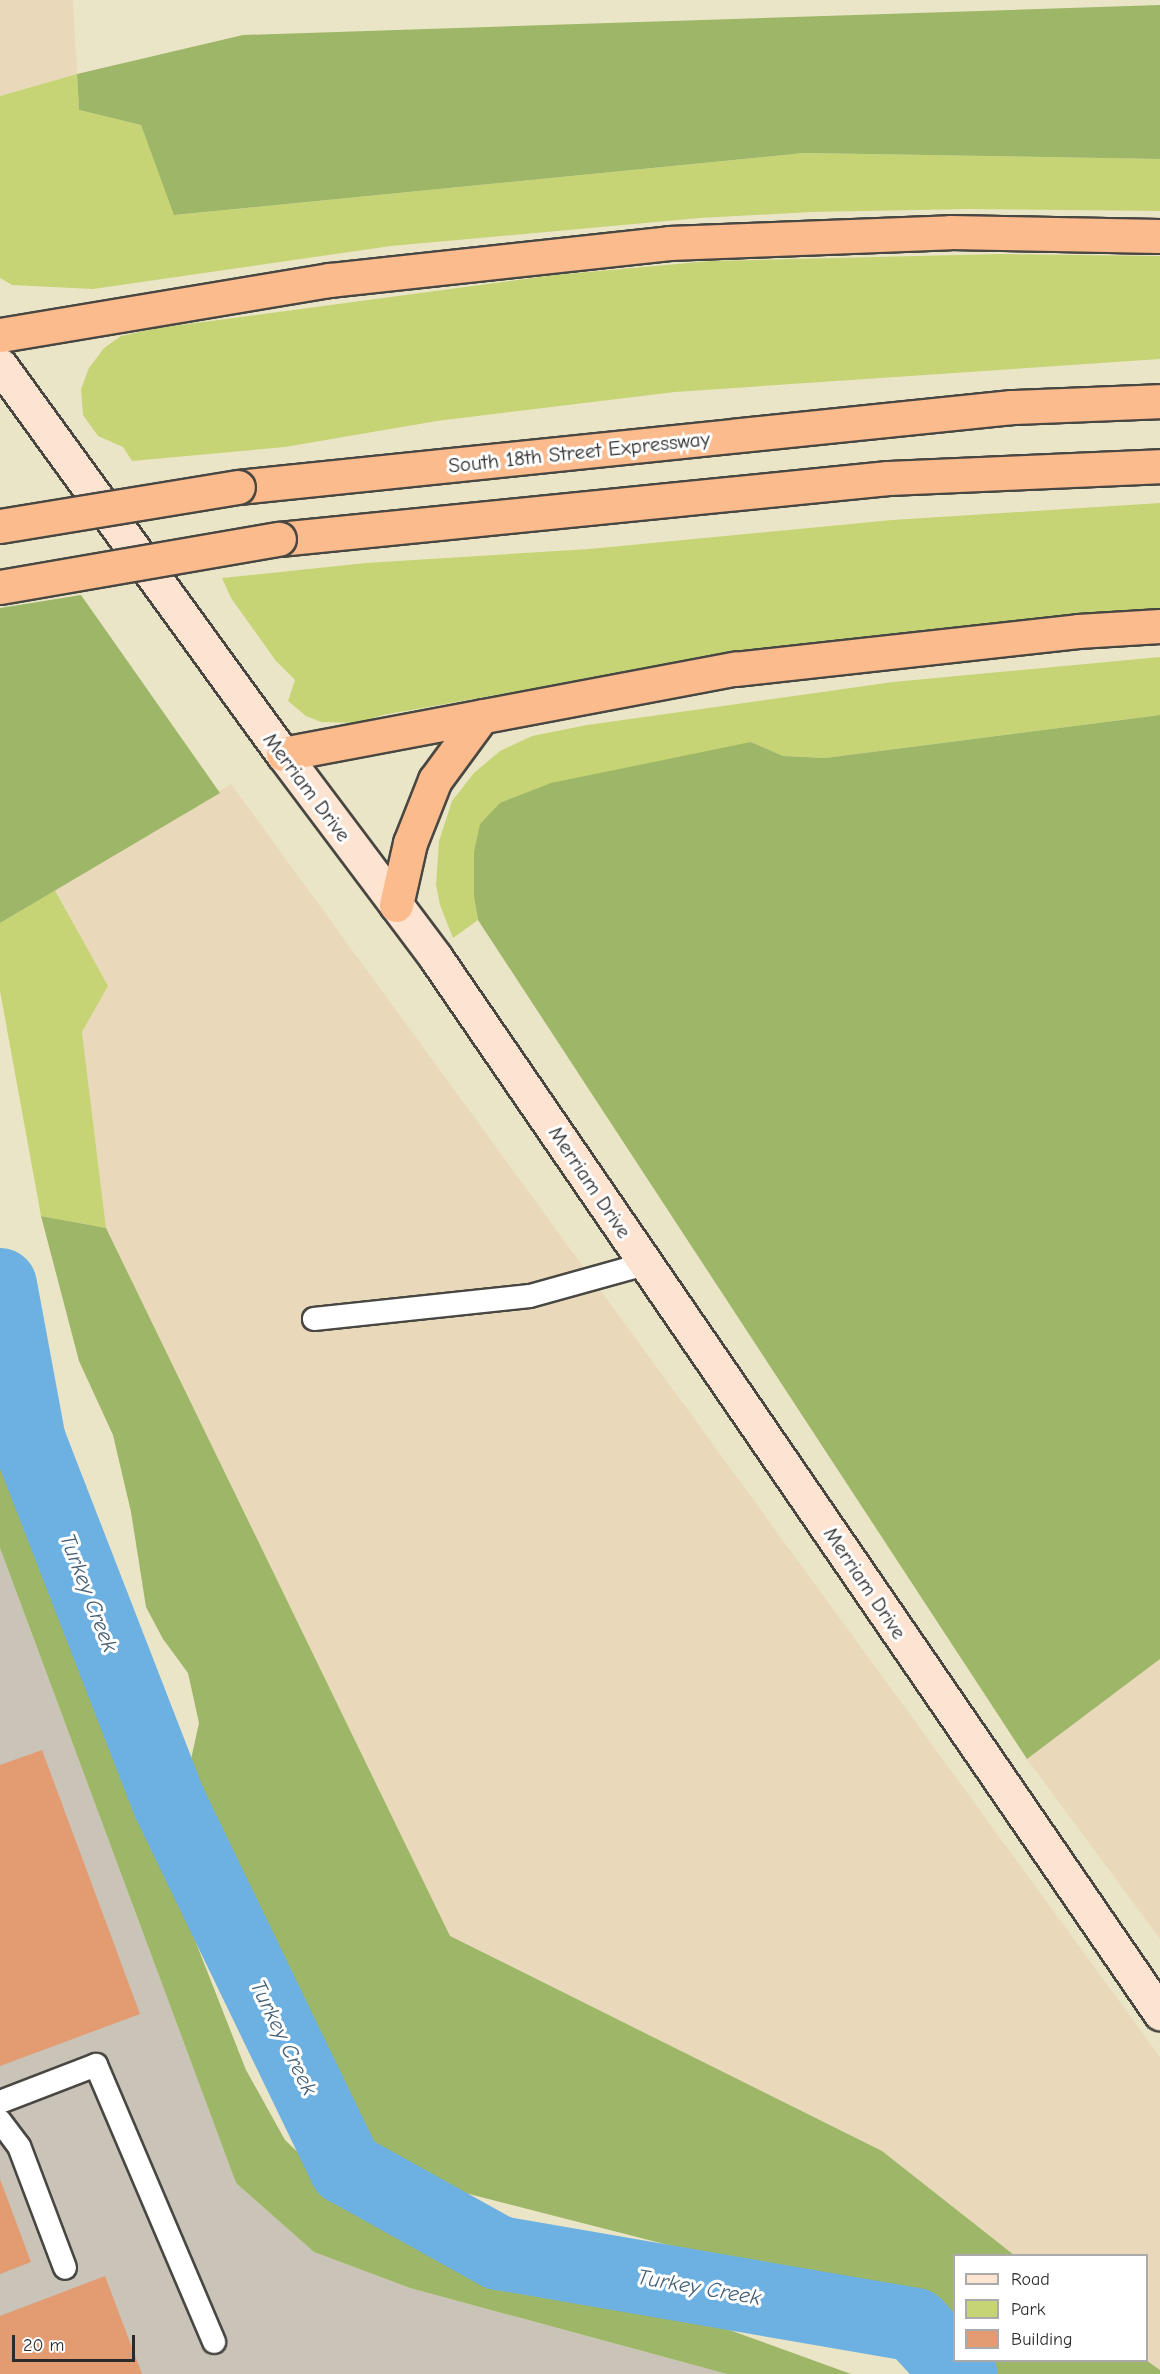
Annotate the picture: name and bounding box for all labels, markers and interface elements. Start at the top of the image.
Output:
street label: South 18th Street Expressway [447,426,711,478]
street label: Merriam Drive [258,728,356,846]
street label: Merriam Drive [543,1121,637,1243]
street label: Merriam Drive [818,1522,912,1644]
water label: Turkey Creek [53,1530,123,1656]
water label: Turkey Creek [244,1976,322,2100]
legend [953,2254,1148,2362]
water label: Turkey Creek [635,2264,763,2312]
text: Road [1011,2269,1050,2290]
text: Park [1011,2299,1045,2320]
scale bar [15,2323,138,2361]
text: Building [1011,2329,1073,2350]
text: 20 m [23,2335,64,2356]

